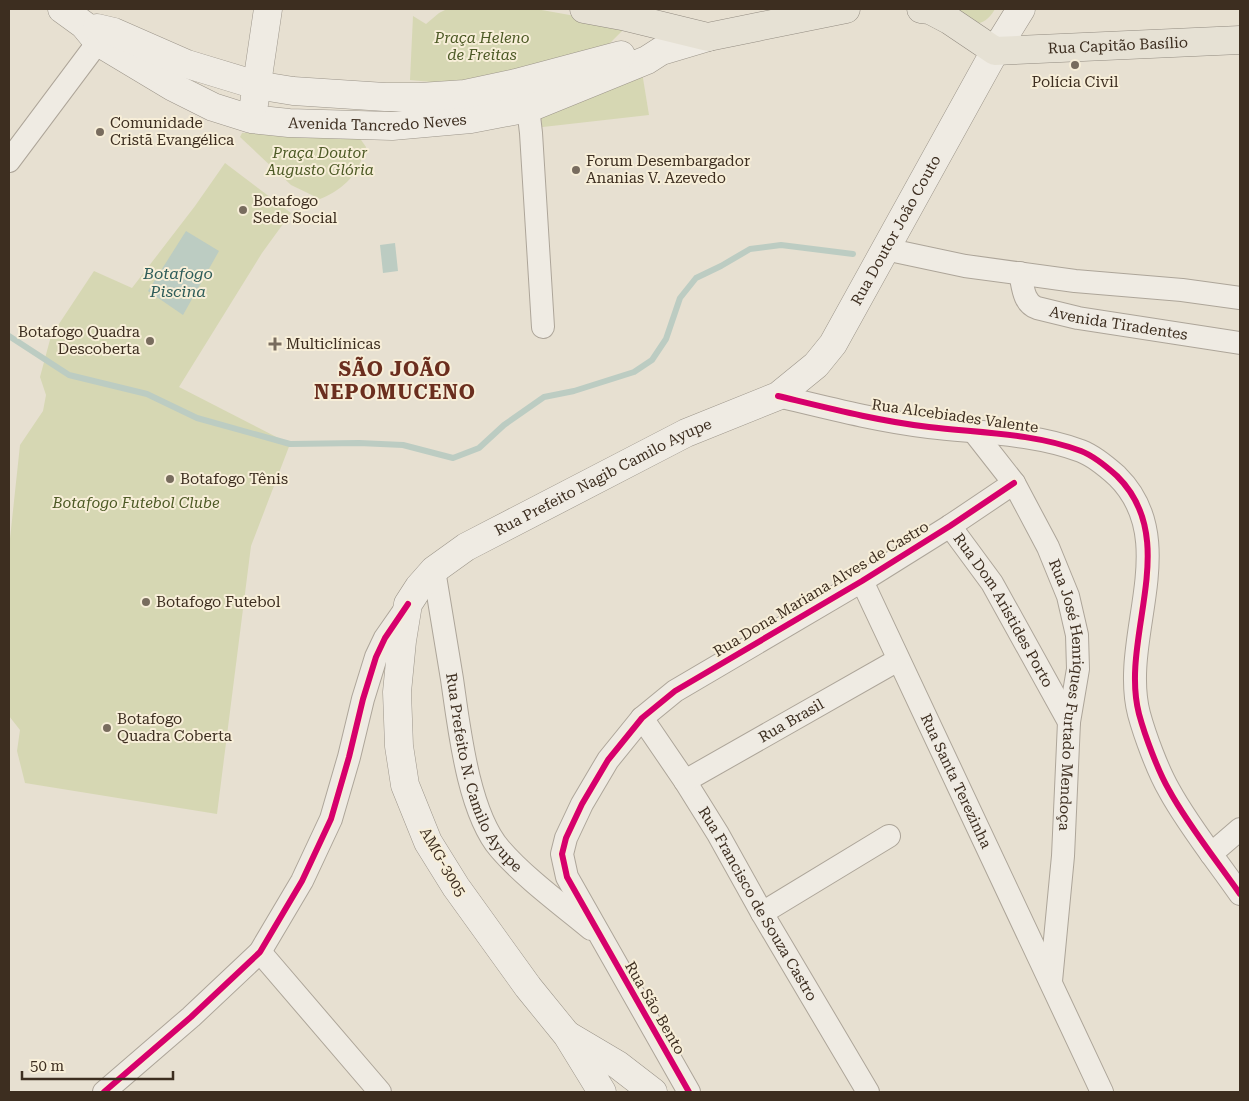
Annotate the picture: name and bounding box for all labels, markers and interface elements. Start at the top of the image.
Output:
park label: Praça Heleno de Freitas [433,29,530,64]
street label: Rua Capitão Basílio [1047,33,1188,58]
marker: Polícia Civil [1069,59,1081,71]
place label: Polícia Civil [1032,73,1119,91]
street label: Avenida Tancredo Neves [288,110,467,135]
place label: Comunidade Cristã Evangélica [110,114,234,149]
marker: Comunidade Cristã Evangélica [94,126,106,138]
park label: Praça Doutor Augusto Glória [265,144,374,179]
place label: Forum Desembargador Ananias V. Azevedo [586,152,750,187]
street label: Rua Doutor João Couto [847,152,945,308]
marker: Forum Desembargador Ananias V. Azevedo [570,164,582,176]
place label: Botafogo Sede Social [253,192,338,227]
marker: Botafogo Sede Social [237,204,249,216]
water label: Botafogo Piscina [142,264,213,301]
street label: Avenida Tiradentes [1048,302,1189,344]
place label: Botafogo Quadra Descoberta [18,323,140,358]
marker: Botafogo Quadra Descoberta [144,335,156,347]
place label: Multiclínicas [286,335,381,353]
marker: Multiclínicas [268,337,282,351]
district label: SÃO JOÃO NEPOMUCENO [314,356,476,404]
street label: Rua Alcebiades Valente [870,395,1040,437]
street label: Rua Prefeito Nagib Camilo Ayupe [492,415,714,540]
place label: Botafogo Tênis [180,470,288,488]
marker: Botafogo Tênis [164,473,176,485]
park label: Botafogo Futebol Clube [52,494,220,512]
street label: Rua Dona Mariana Alves de Castro [710,517,932,661]
street label: Rua Dom Aristides Porto [949,530,1057,690]
street label: Rua José Henriques Furtado Mendoça [1045,556,1088,831]
place label: Botafogo Futebol [156,593,281,611]
marker: Botafogo Futebol [140,596,152,608]
street label: Rua Prefeito N. Camilo Ayupe [442,672,526,876]
street label: Rua Brasil [755,695,827,746]
place label: Botafogo Quadra Coberta [117,710,232,745]
street label: Rua Santa Terezinha [917,711,995,851]
marker: Botafogo Quadra Coberta [101,722,113,734]
street label: Rua Francisco de Souza Castro [694,803,821,1004]
street label: AMG-3005 [416,824,470,900]
street label: Rua São Bento [621,958,689,1058]
scale bar [22,1048,174,1080]
text: 50 m [30,1057,65,1075]

